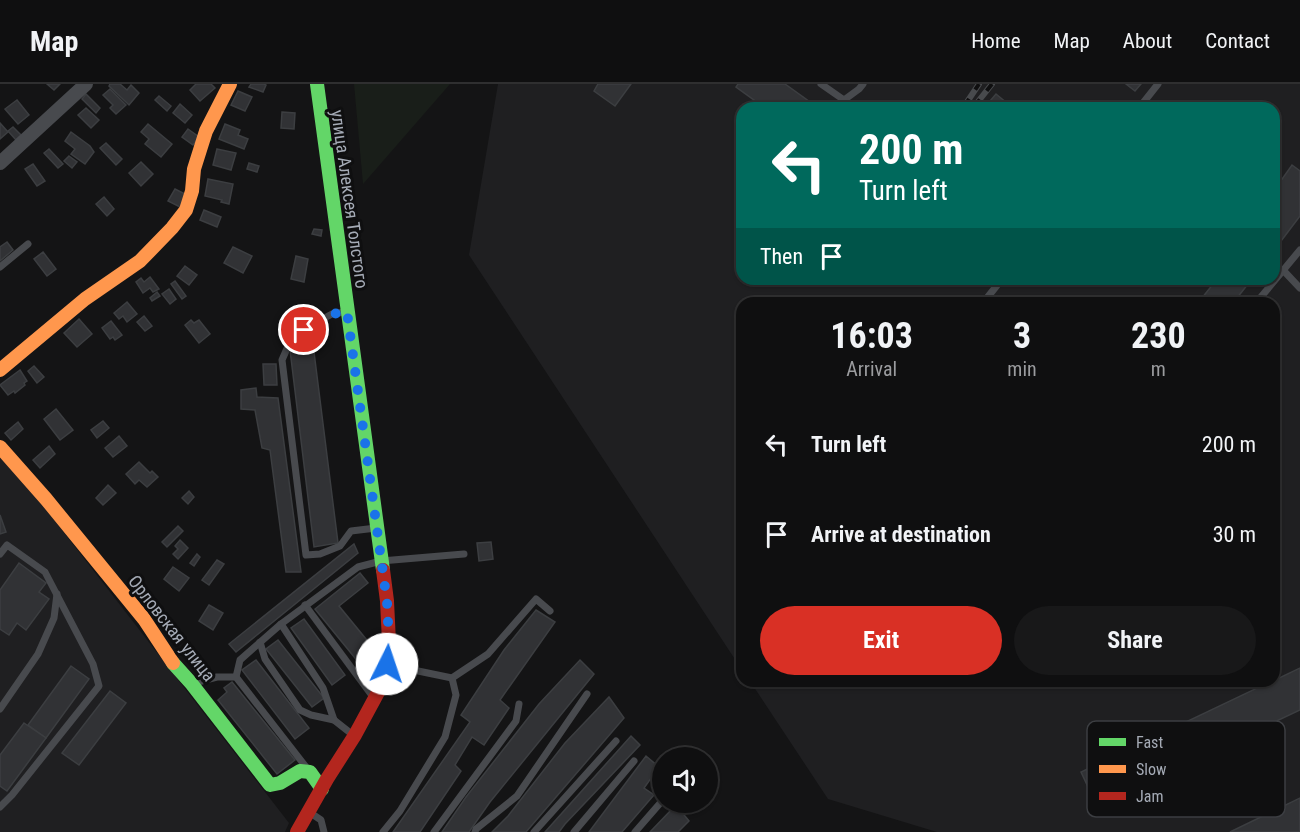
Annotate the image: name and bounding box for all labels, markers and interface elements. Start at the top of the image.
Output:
text: Map [30,25,78,58]
text: Home [971,29,1021,53]
text: Map [1054,29,1090,53]
text: About [1123,29,1172,53]
text: Contact [1205,29,1270,53]
street label: улица Алексея Толстого [327,108,373,290]
text: 200 m [859,125,964,174]
icon: left [760,126,838,204]
text: Turn left [859,175,948,207]
icon: arrive [815,240,848,273]
text: Then [760,244,803,269]
pin [278,304,329,355]
icon: arrive [287,313,320,346]
text: 16:03 [830,315,913,357]
text: 3 [1013,315,1031,357]
text: 230 [1131,315,1186,357]
text: Arrival [846,357,897,381]
text: min [1007,357,1037,381]
text: m [1151,357,1166,381]
icon: left [760,428,793,461]
text: Turn left [811,432,886,457]
text: 200 m [1202,432,1256,457]
icon: arrive [760,518,793,551]
text: Arrive at destination [811,522,991,547]
text: 30 m [1213,522,1256,547]
street label: Орловская улица [124,571,220,685]
button: Exit [760,606,1002,675]
button: Share [1014,606,1256,675]
position arrow [355,632,419,696]
legend [1087,721,1285,817]
text: Fast [1136,733,1163,752]
map controls [652,747,718,813]
button: sound [652,747,718,813]
text: Slow [1136,760,1166,779]
text: Jam [1136,787,1163,806]

